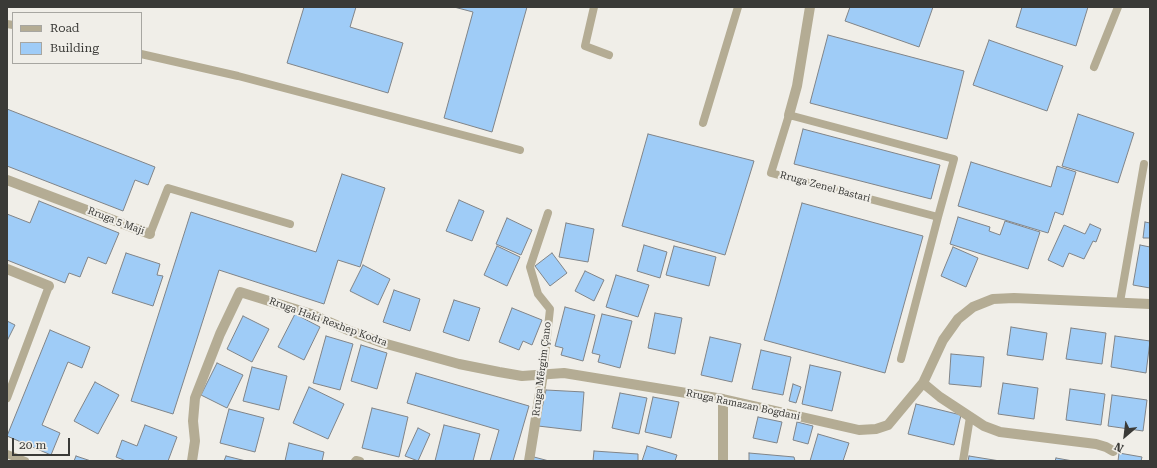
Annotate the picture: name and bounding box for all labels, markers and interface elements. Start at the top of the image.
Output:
legend [12,12,142,64]
text: Road [50,21,79,35]
text: Building [50,41,99,55]
street label: Rruga Zenel Bastari [778,169,872,205]
street label: Rruga 5 Maji [86,205,146,237]
street label: Rruga Haki Rexhep Kodra [267,295,389,349]
street label: Rruga Mërgim Çano [530,321,554,417]
street label: Rruga Ramazan Bogdani [685,387,801,423]
north arrow [1105,416,1145,456]
scale bar [14,430,72,456]
text: 20 m [19,438,46,452]
text: N [1112,439,1126,455]

